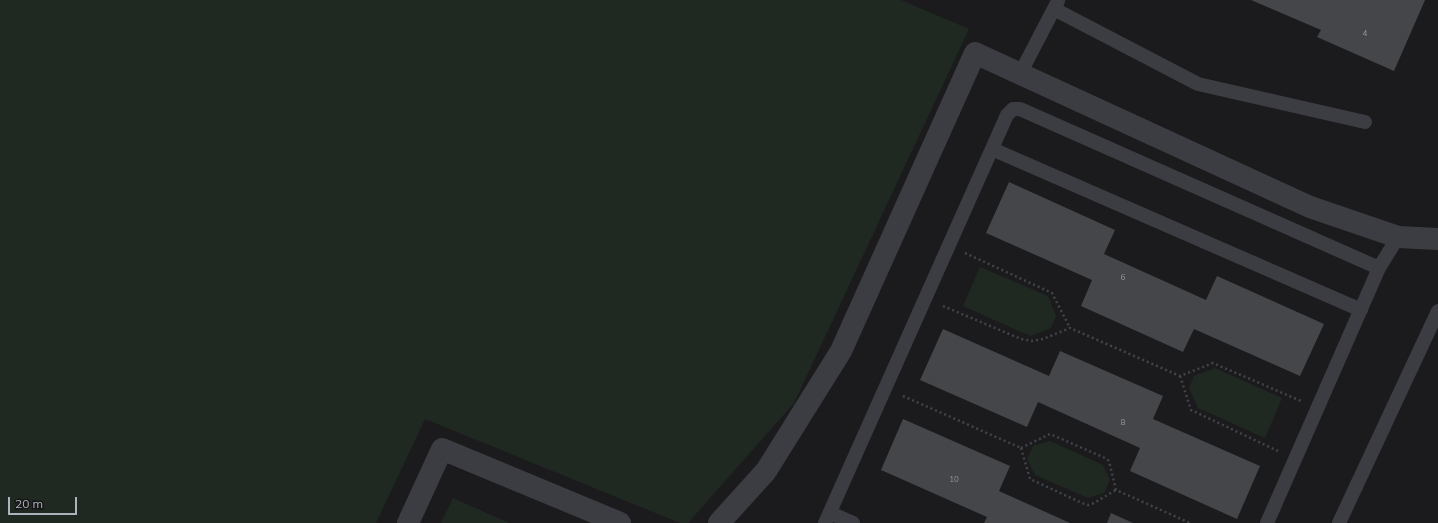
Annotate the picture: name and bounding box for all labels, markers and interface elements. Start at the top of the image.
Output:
house number: 4 [1363,29,1367,39]
house number: 6 [1121,273,1125,283]
house number: 8 [1121,418,1125,428]
house number: 10 [949,475,959,485]
scale bar [10,489,79,515]
text: 20 m [15,496,43,511]

